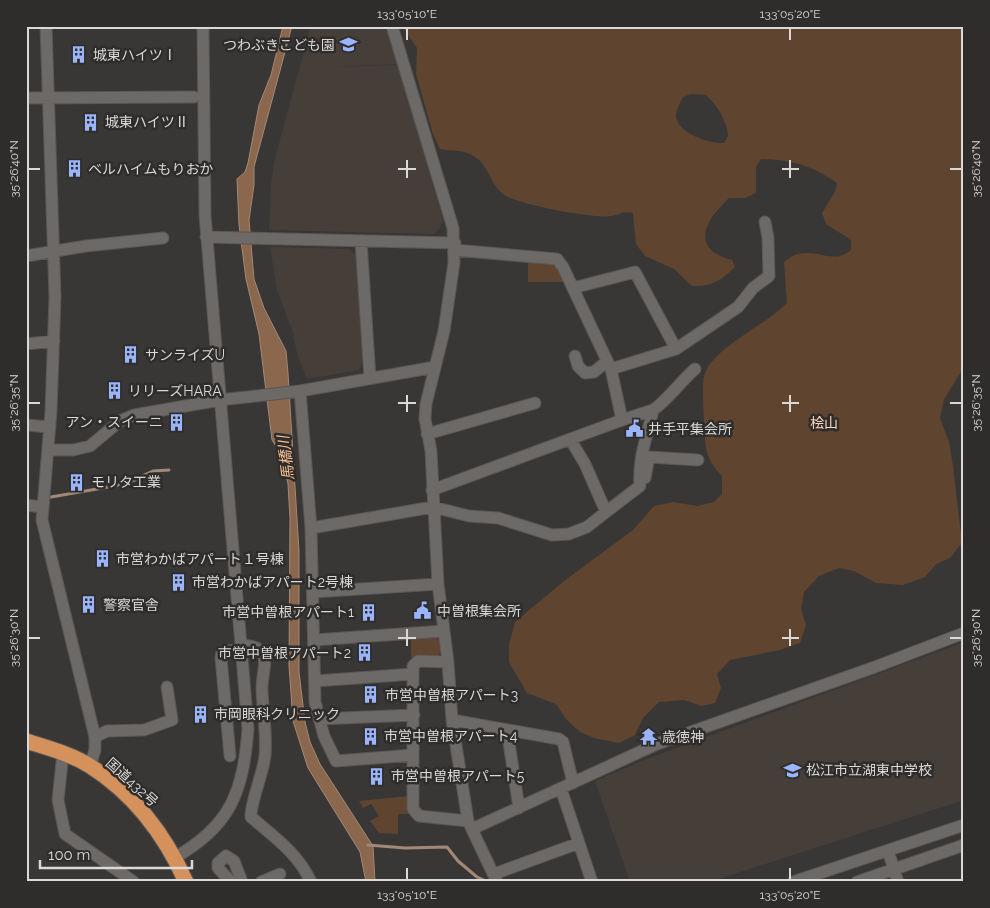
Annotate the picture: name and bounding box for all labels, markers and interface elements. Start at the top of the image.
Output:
text: 133°05'10"E [377,7,437,21]
text: 133°05'20"E [759,7,821,21]
school or university icon: つわぶきこども園 [339,35,359,55]
place label: つわぶきこども園 [223,37,335,53]
building icon: 城東ハイツⅠ [69,45,89,65]
place label: 城東ハイツⅠ [93,47,177,63]
building icon: 城東ハイツⅡ [81,112,101,132]
place label: 城東ハイツⅡ [105,114,189,130]
text: 35°26'40"N [7,140,21,198]
text: 35°26'40"N [969,140,983,198]
building icon: ベルハイムもりおか [64,159,84,179]
place label: ベルハイムもりおか [88,161,213,177]
building icon: サンライズU [121,345,141,365]
place label: サンライズU [145,347,225,363]
text: 35°26'35"N [7,374,21,432]
text: 35°26'35"N [969,374,983,432]
building icon: リリーズHARA [104,381,124,401]
place label: リリーズHARA [128,383,222,399]
building icon: アン・スイーニ [167,412,187,432]
place label: アン・スイーニ [66,414,163,430]
park label: 桧山 [810,415,838,431]
public building icon: 井手平集会所 [624,419,644,439]
place label: 井手平集会所 [648,421,732,437]
water label: 馬橋川 [274,433,298,481]
building icon: モリタ工業 [67,472,87,492]
place label: モリタ工業 [91,474,161,490]
building icon: 市営わかばアパート１号棟 [92,549,112,569]
place label: 市営わかばアパート１号棟 [116,551,284,567]
building icon: 市営わかばアパート2号棟 [168,572,188,592]
place label: 市営わかばアパート2号棟 [192,574,353,590]
building icon: 警察官舎 [79,595,99,615]
place label: 警察官舎 [103,597,159,613]
public building icon: 中曽根集会所 [413,601,433,621]
building icon: 市営中曽根アパート1 [358,602,378,622]
place label: 中曽根集会所 [437,603,521,619]
place label: 市営中曽根アパート1 [222,604,354,620]
text: 35°26'30"N [7,609,21,667]
text: 35°26'30"N [969,609,983,667]
building icon: 市営中曽根アパート2 [355,643,375,663]
place label: 市営中曽根アパート2 [218,645,351,661]
building icon: 市営中曽根アパート3 [361,685,381,705]
place label: 市営中曽根アパート3 [385,687,518,703]
building icon: 市岡眼科クリニック [190,704,210,724]
place label: 市岡眼科クリニック [214,706,340,722]
building icon: 市営中曽根アパート4 [360,726,380,746]
temple icon: 歳徳神 [638,727,658,747]
place label: 市営中曽根アパート4 [384,728,518,744]
place label: 歳徳神 [662,729,704,745]
street label: 国道432号 [103,755,161,809]
school or university icon: 松江市立湖東中学校 [782,760,802,780]
place label: 松江市立湖東中学校 [806,762,932,778]
building icon: 市営中曽根アパート5 [367,766,387,786]
place label: 市営中曽根アパート5 [391,768,525,784]
scale bar [40,838,192,870]
text: 100 m [48,846,90,864]
text: 133°05'10"E [377,888,437,902]
text: 133°05'20"E [759,888,821,902]

